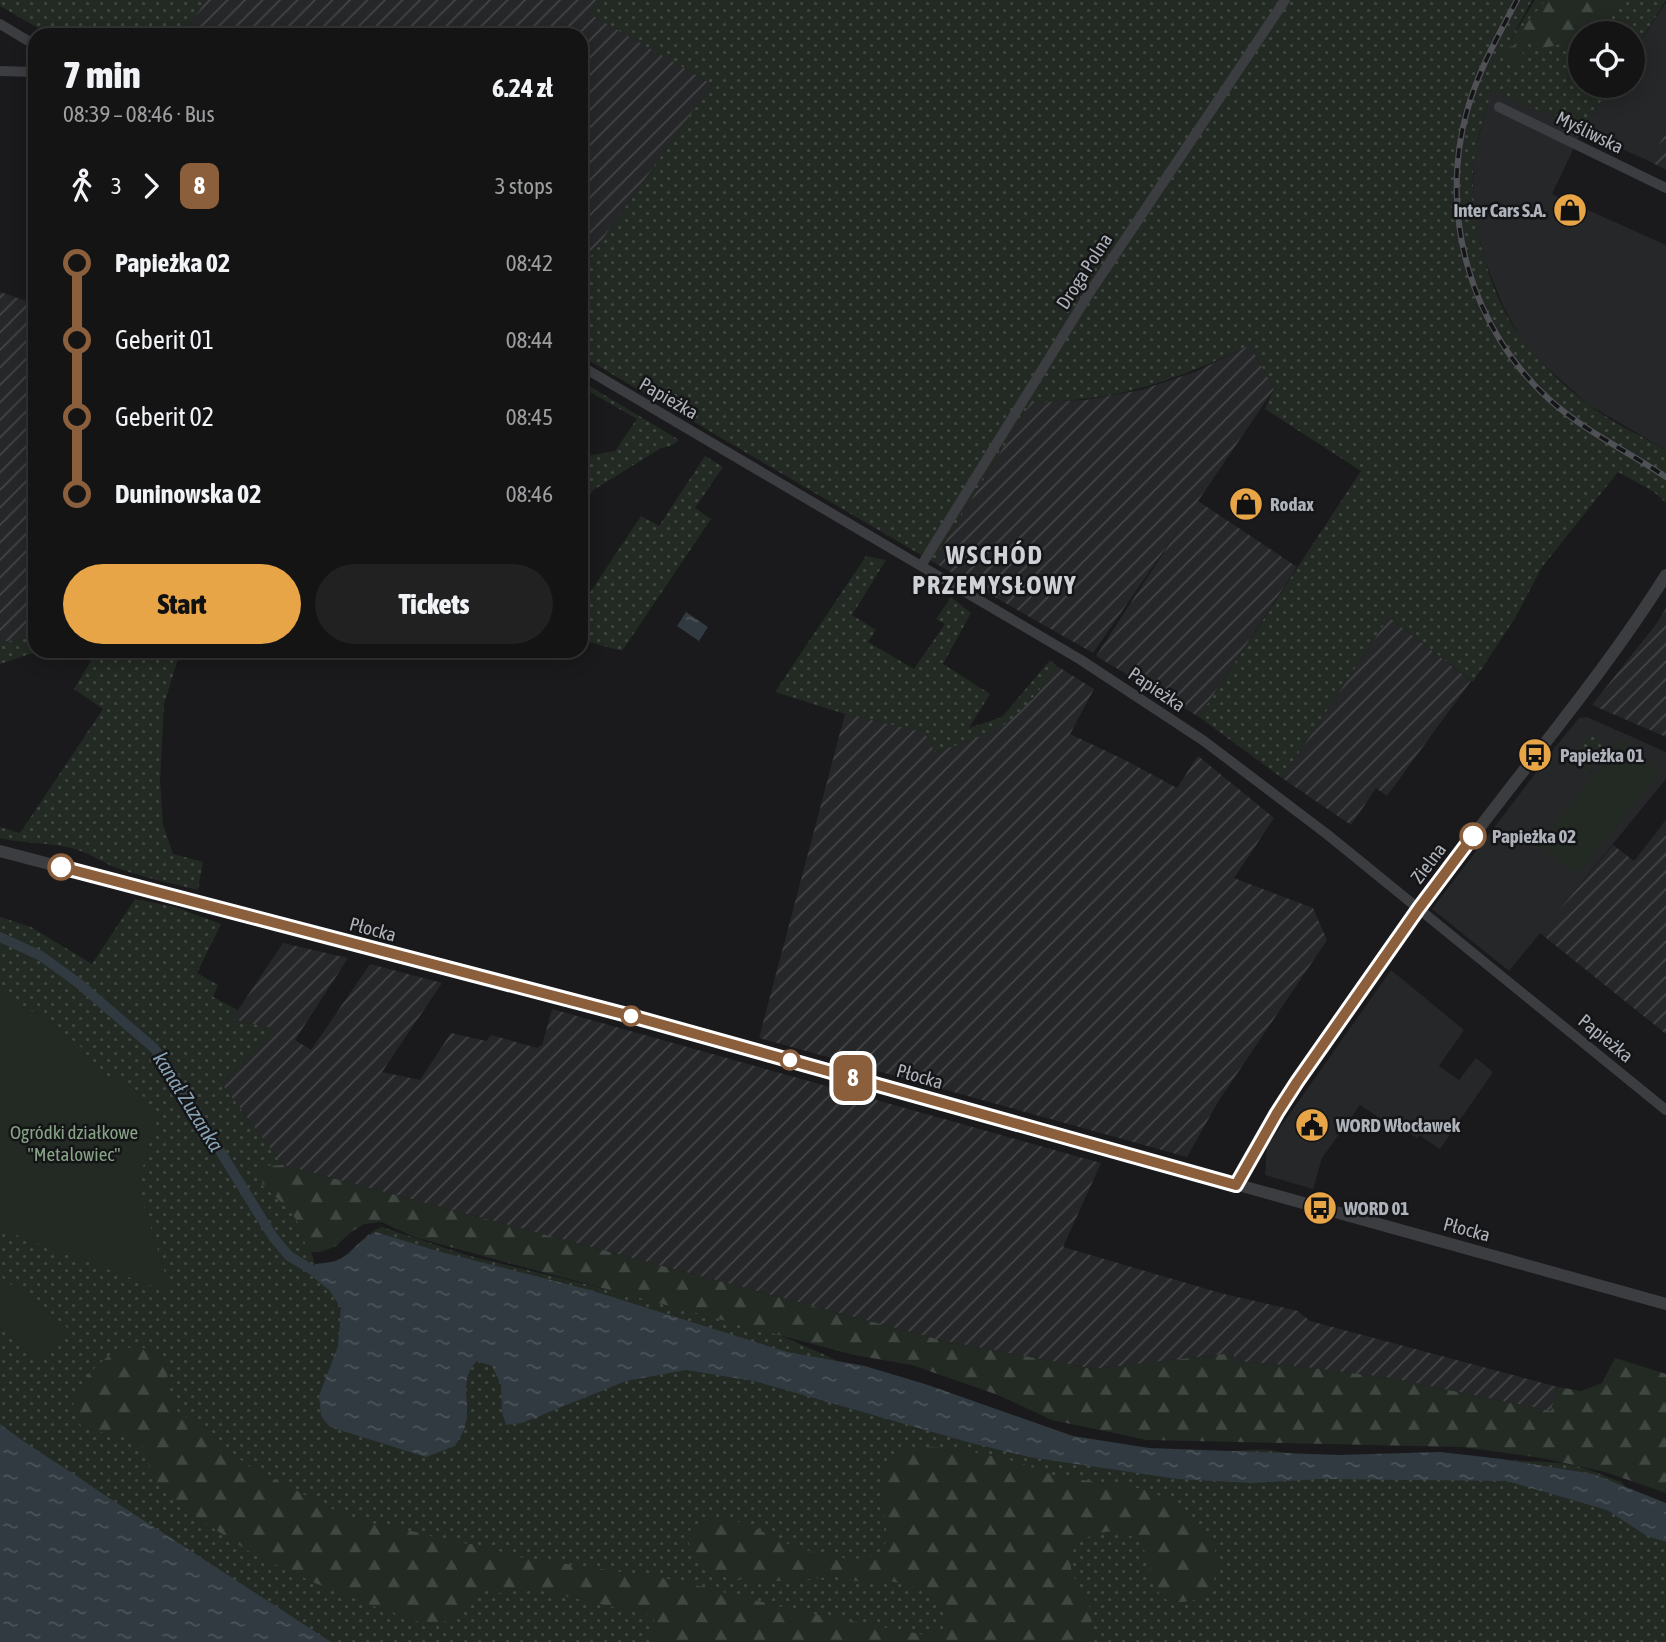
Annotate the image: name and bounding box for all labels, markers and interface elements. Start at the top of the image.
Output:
map controls [1568,21,1645,98]
button: locate [1568,21,1645,98]
text: 7 min [63,53,141,96]
text: 6.24 zł [492,73,553,103]
text: 08:39 – 08:46 · Bus [63,101,215,127]
street label: Myśliwska [1553,106,1627,158]
icon: walk [63,167,101,205]
icon: forward [132,167,170,205]
text: 8 [194,172,205,199]
text: 3 [111,173,122,199]
text: 3 stops [495,173,553,199]
shop icon: Inter Cars S.A. [1551,191,1589,229]
place label: Inter Cars S.A. [1453,199,1547,221]
street label: Droga Polna [1051,229,1117,313]
text: Papieżka 02 [115,248,230,278]
text: 08:42 [506,250,553,276]
text: Geberit 01 [115,325,214,355]
text: 08:44 [506,327,553,353]
street label: Papieżka [636,373,702,423]
text: Geberit 02 [115,402,214,432]
text: 08:45 [506,404,553,430]
text: Duninowska 02 [115,479,262,509]
text: 08:46 [506,481,553,507]
shop icon: Rodax [1227,485,1265,523]
place label: Rodax [1270,493,1314,515]
district label: WSCHÓD PRZEMYSŁOWY [912,540,1078,600]
button: Start [63,564,301,644]
button: Tickets [315,564,553,644]
street label: Papieżka [1124,662,1190,716]
bus stop icon: Papieżka 01 [1516,736,1554,774]
place label: Papieżka 01 [1560,744,1644,766]
marker: Papieżka 02 [1460,823,1486,849]
place label: Papieżka 02 [1492,825,1576,847]
street label: Zielna [1406,839,1450,887]
unlabelled marker [48,854,74,880]
street label: Płocka [347,912,399,946]
unlabelled marker [621,1006,641,1026]
street label: Papieżka [1574,1009,1638,1067]
water label: kanał Zuzanka [149,1047,229,1156]
unlabelled marker [780,1050,800,1070]
line badge: 8 [830,1055,876,1101]
street label: Płocka [894,1059,946,1093]
text: 8 [847,1064,859,1091]
public building icon: WORD Włocławek [1293,1106,1331,1144]
place label: WORD Włocławek [1335,1114,1461,1136]
park label: Ogródki działkowe "Metalowiec" [10,1121,138,1165]
bus stop icon: WORD 01 [1301,1189,1339,1227]
place label: WORD 01 [1343,1197,1409,1219]
street label: Płocka [1441,1212,1493,1246]

